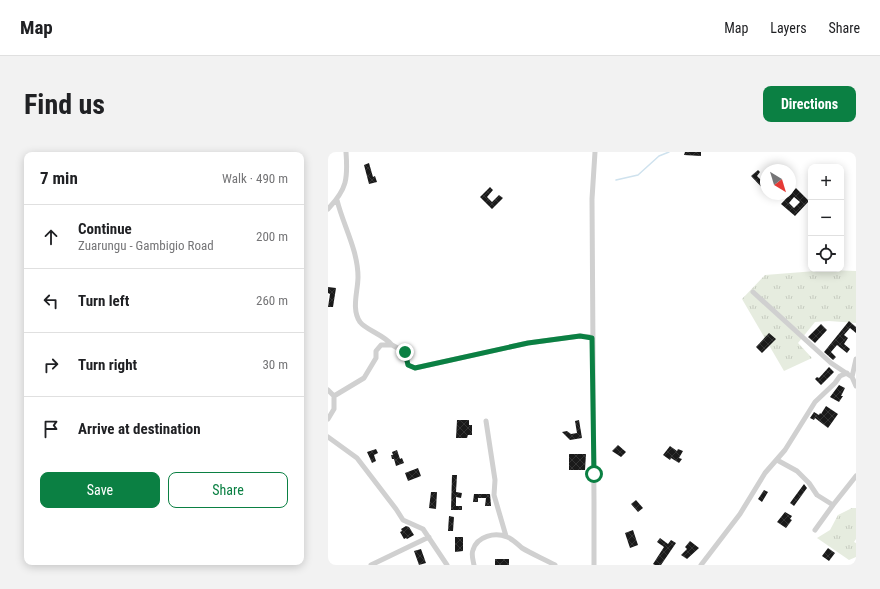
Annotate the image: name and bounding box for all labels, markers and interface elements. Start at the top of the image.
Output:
text: Map [20,16,53,39]
text: Map [724,20,748,36]
text: Layers [770,20,807,36]
text: Share [829,20,860,36]
button: Directions [763,86,856,122]
text: Find us [24,88,105,121]
north arrow [760,164,796,200]
map controls [808,164,844,272]
button: + [808,164,844,200]
text: 7 min [40,168,78,188]
text: Walk · 490 m [222,171,288,186]
button: − [808,200,844,236]
text: Continue [78,220,132,238]
icon: ahead [40,226,62,248]
text: 200 m [256,229,288,244]
button: locate [808,236,844,272]
text: Zuarungu - Gambigio Road [78,238,214,253]
icon: left [40,290,62,312]
text: Turn left [78,292,129,310]
text: 260 m [256,293,288,308]
route end [396,343,414,361]
icon: right [40,354,62,376]
text: Turn right [78,356,137,374]
text: 30 m [262,357,288,372]
icon: arrive [40,418,62,440]
text: Arrive at destination [78,420,201,438]
route start [585,465,603,483]
button: Save [40,472,160,508]
button: Share [168,472,288,508]

